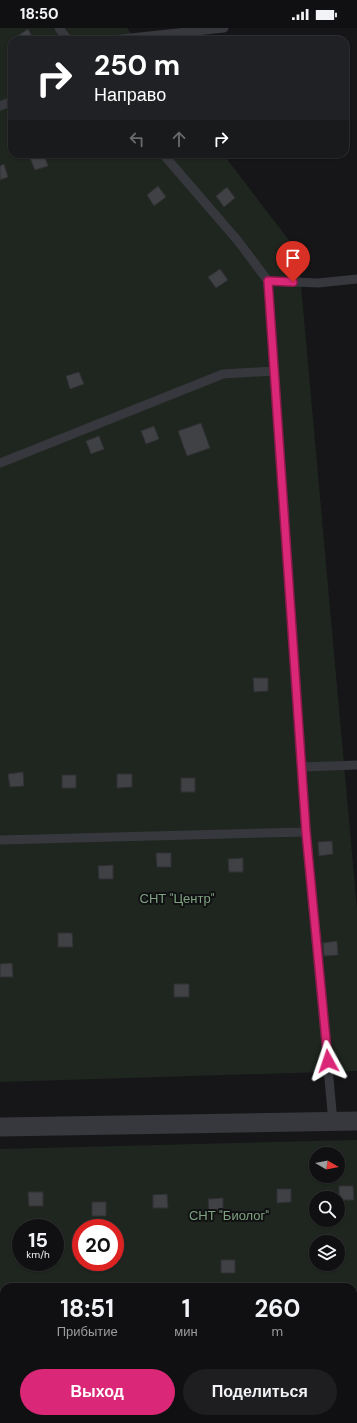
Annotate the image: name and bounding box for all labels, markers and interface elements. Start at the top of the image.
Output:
text: 18:50 [20,4,59,24]
text: 250 m [94,47,180,84]
icon: right [28,52,80,104]
text: Направо [94,83,166,107]
icon: left [126,128,148,150]
icon: ahead [168,128,190,150]
icon: right [210,128,232,150]
pin [276,241,310,282]
icon: arrive [282,247,304,269]
park label: СНТ "Центр" [140,890,215,907]
position arrow [307,1040,349,1082]
north arrow [309,1147,345,1183]
map controls [309,1147,345,1271]
button: search [309,1191,345,1227]
park label: СНТ "Биолог" [189,1207,269,1224]
speed limit sign: 20 [72,1219,124,1271]
text: 15 [28,1227,48,1253]
button: layers [309,1235,345,1271]
text: km/h [26,1248,50,1261]
text: 18:51 [60,1293,114,1324]
text: 1 [182,1293,190,1324]
text: 260 [254,1293,300,1324]
text: Прибытие [57,1323,118,1340]
text: мин [174,1323,198,1340]
text: m [272,1323,283,1340]
button: Выход [20,1369,175,1415]
button: Поделиться [183,1369,337,1415]

